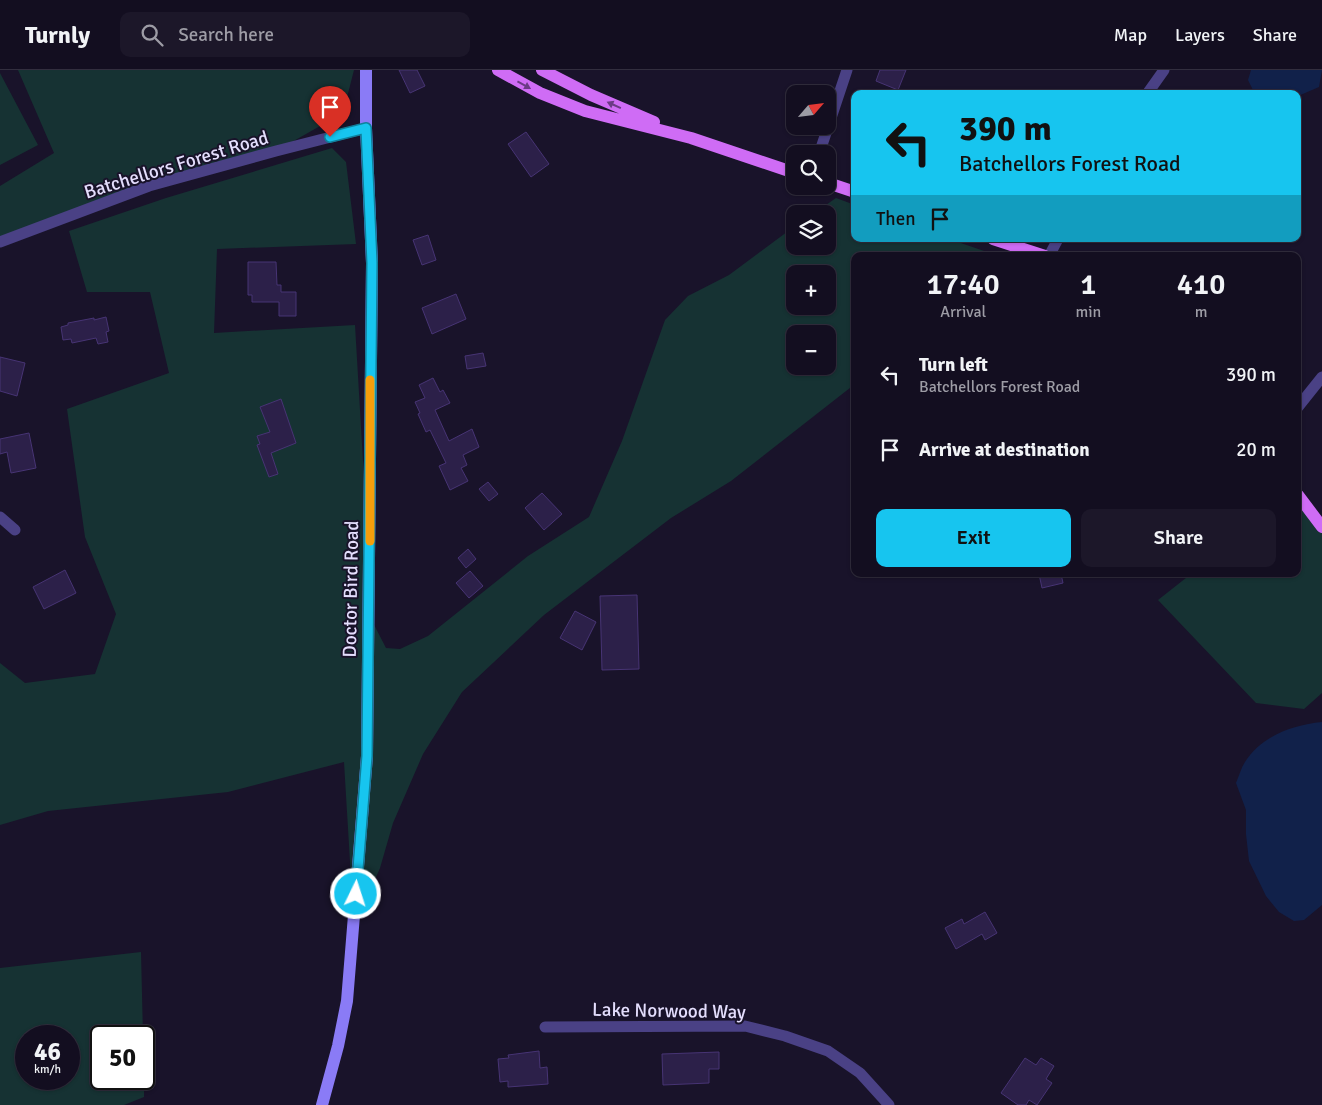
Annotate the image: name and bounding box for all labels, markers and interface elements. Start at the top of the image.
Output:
search box [120,12,470,57]
text: Turnly [25,20,90,50]
icon: search [138,21,166,49]
text: Search here [178,23,274,47]
text: Map [1114,24,1147,46]
text: Layers [1175,24,1225,46]
text: Share [1253,24,1297,46]
one-way arrow [518,80,531,89]
north arrow [786,85,836,135]
map controls [786,85,836,375]
pin [309,86,351,137]
icon: arrive [316,93,344,121]
one-way arrow [607,100,621,108]
text: 390 m [959,107,1052,150]
icon: left [876,110,941,175]
street label: Batchellors Forest Road [81,125,271,204]
button: search [786,145,836,195]
text: Batchellors Forest Road [959,150,1181,177]
button: layers [786,205,836,255]
icon: arrive [926,205,954,233]
text: Then [876,207,916,231]
button: + [786,265,836,315]
text: 17:40 [927,266,1000,303]
text: 1 [1080,266,1096,303]
text: 410 [1177,266,1225,303]
text: Arrival [940,302,986,322]
text: min [1075,302,1101,322]
text: m [1195,302,1207,322]
button: − [786,325,836,375]
text: Turn left [919,353,988,377]
icon: left [876,361,904,389]
text: 390 m [1226,363,1276,387]
text: Batchellors Forest Road [919,377,1080,397]
icon: arrive [876,436,904,464]
text: Arrive at destination [919,438,1090,462]
text: 20 m [1236,438,1276,462]
button: Exit [876,509,1071,567]
button: Share [1081,509,1276,567]
street label: Doctor Bird Road [338,520,364,658]
position arrow [329,867,381,919]
street label: Lake Norwood Way [592,998,746,1024]
speed limit sign: 50 [90,1025,155,1090]
text: 46 [34,1036,61,1067]
text: km/h [34,1062,61,1077]

